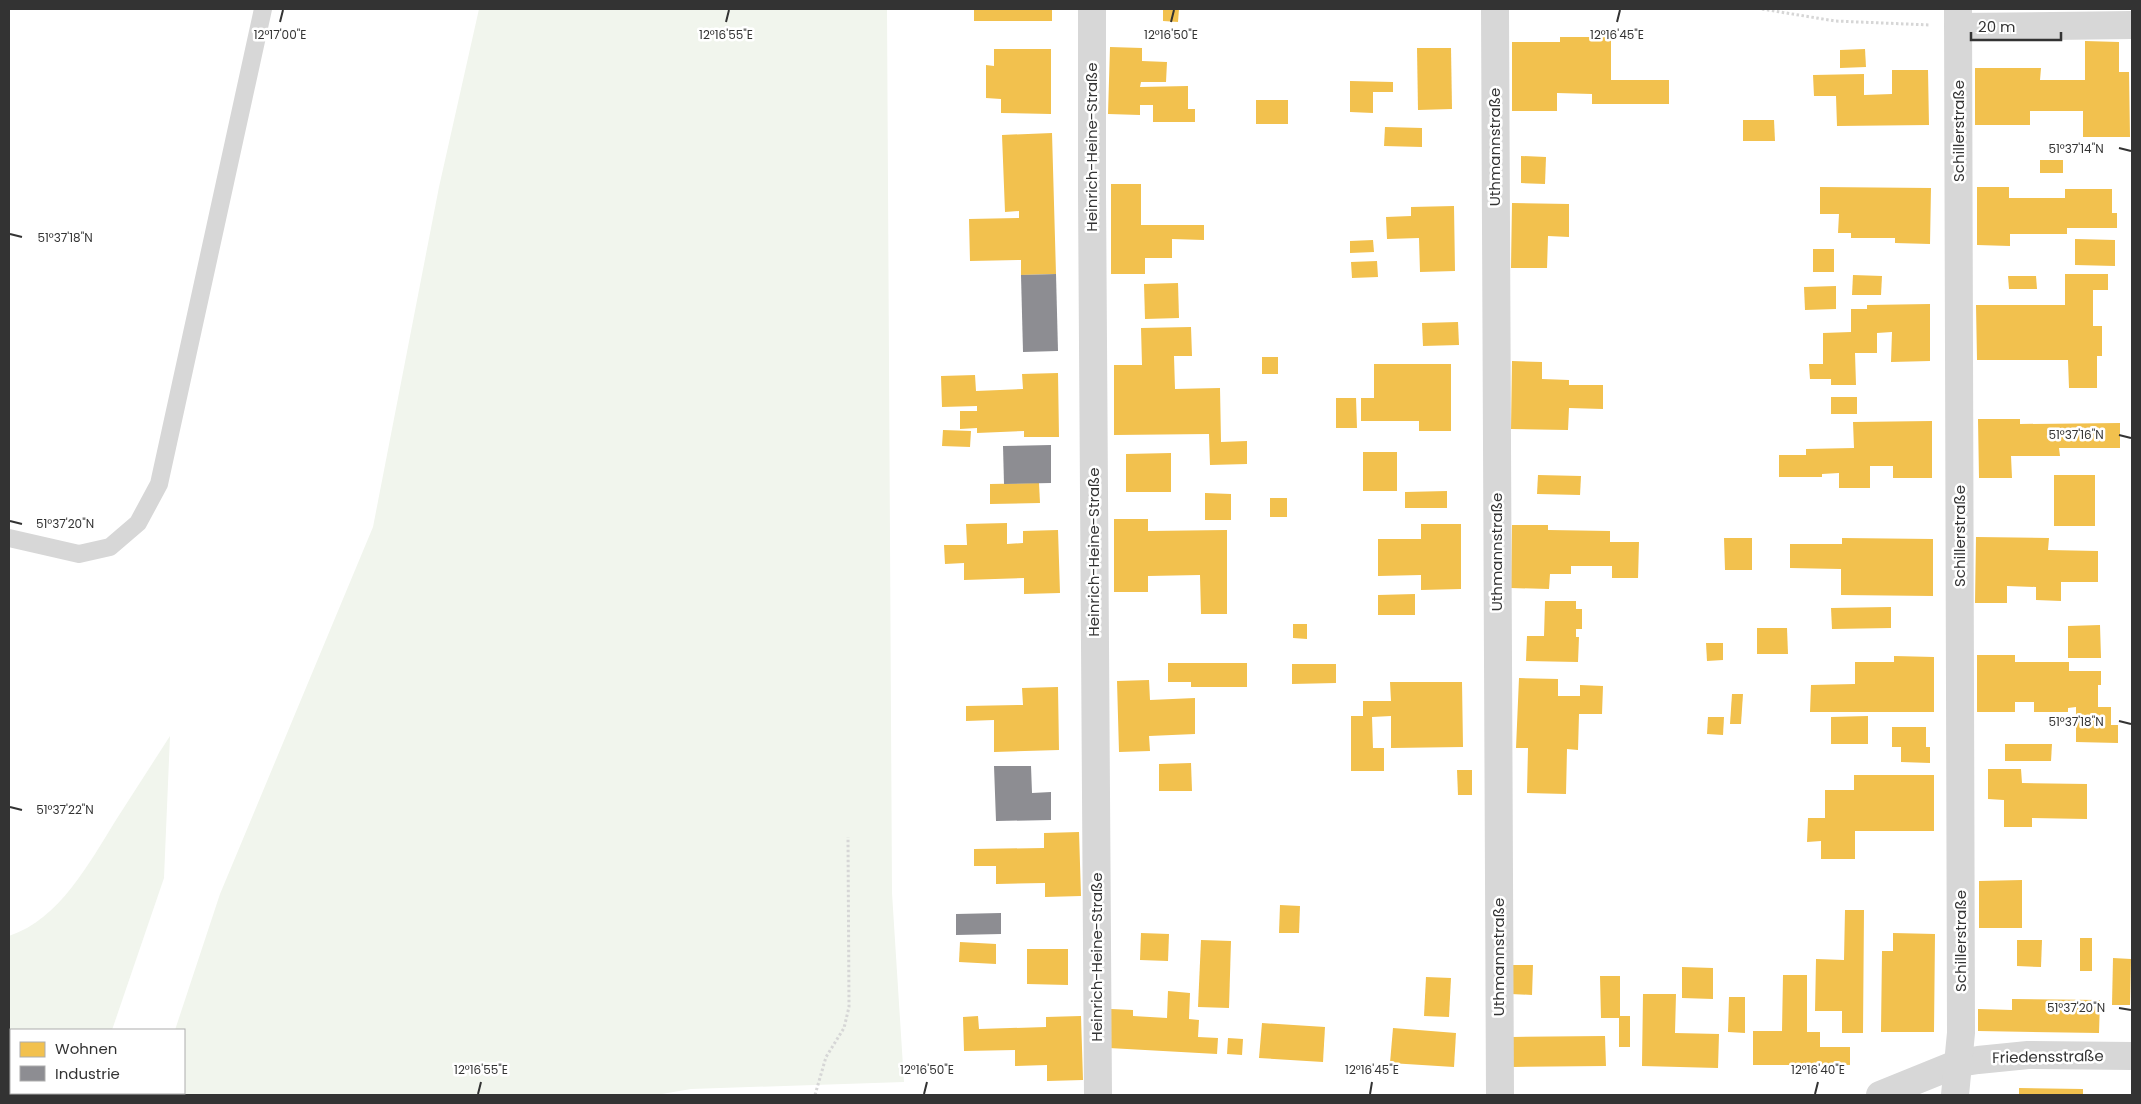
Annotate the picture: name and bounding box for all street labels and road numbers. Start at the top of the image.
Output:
street label: Heinrich-Heine-Straße [1081,62,1102,232]
street label: Schillerstraße [1948,80,1969,182]
street label: Uthmannstraße [1484,88,1505,206]
street label: Heinrich-Heine-Straße [1083,467,1104,637]
street label: Schillerstraße [1949,485,1970,587]
street label: Uthmannstraße [1486,493,1507,611]
street label: Heinrich-Heine-Straße [1086,872,1107,1042]
street label: Schillerstraße [1950,890,1971,992]
street label: Uthmannstraße [1488,898,1509,1016]
street label: Friedensstraße [1992,1045,2104,1068]

